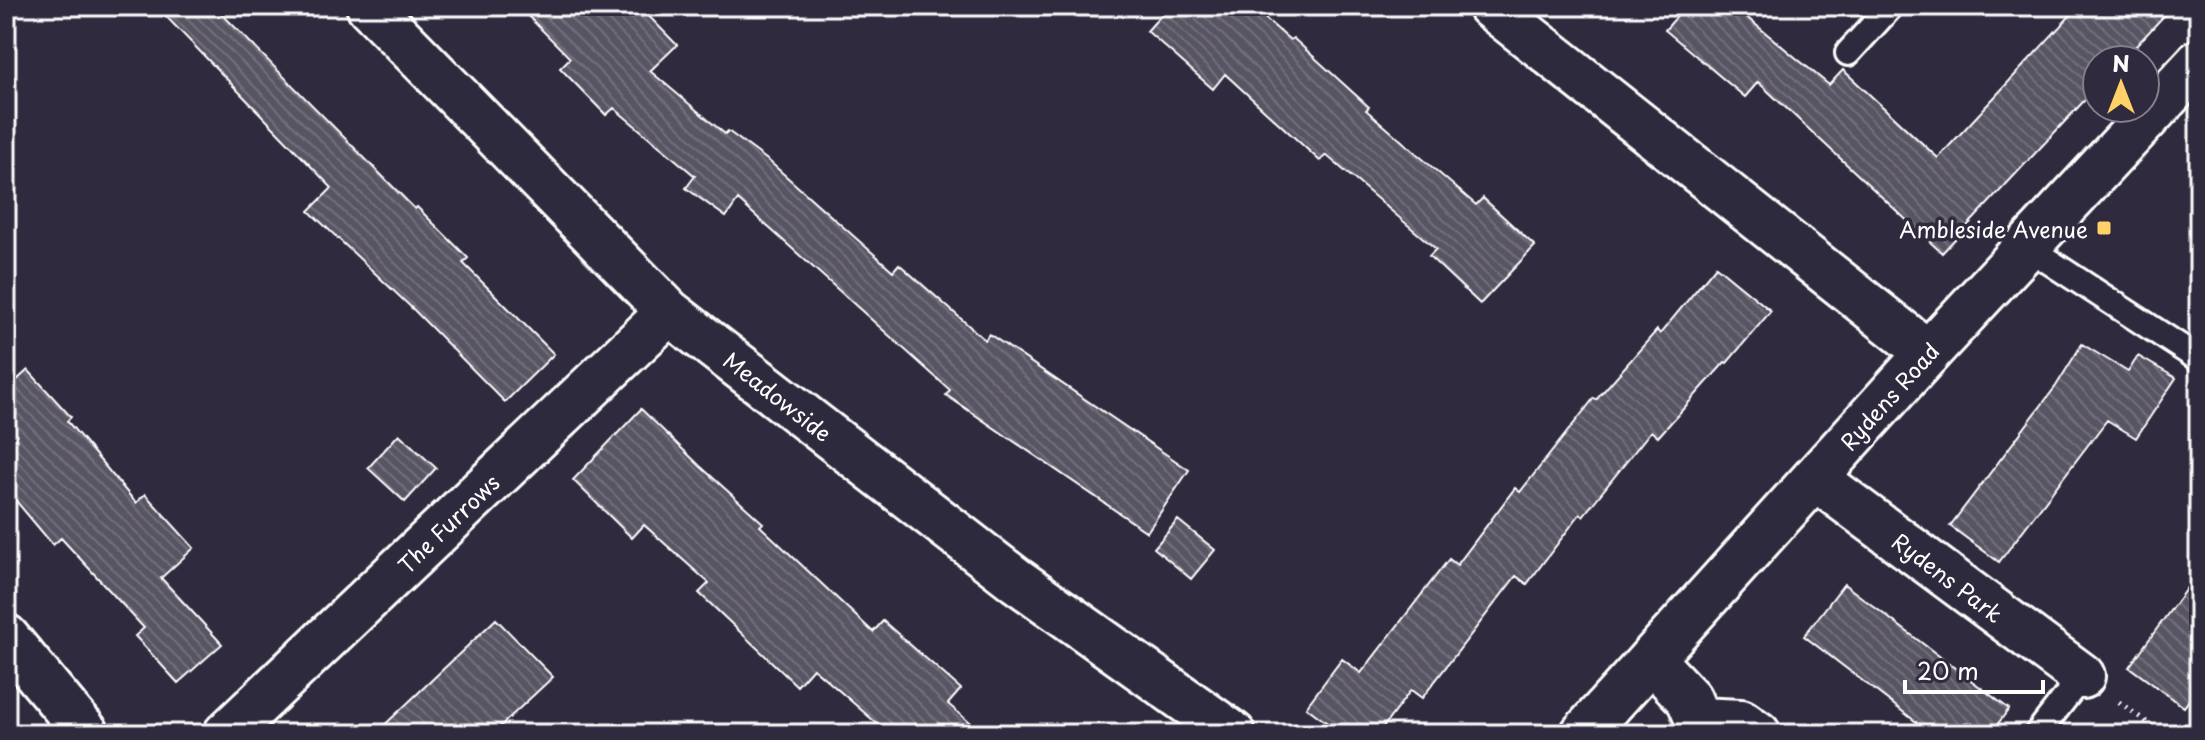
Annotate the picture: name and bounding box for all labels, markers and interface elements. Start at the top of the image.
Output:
north arrow [2081,44,2161,124]
text: N [2112,46,2130,79]
place label: Ambleside Avenue [1899,212,2088,245]
marker: Ambleside Avenue [2095,219,2113,237]
street label: Rydens Road [1832,335,1946,457]
street label: Meadowside [717,343,839,449]
street label: The Furrows [390,466,506,580]
street label: Rydens Park [1886,524,2010,630]
scale bar [1905,644,2043,694]
text: 20 m [1917,652,1979,688]

